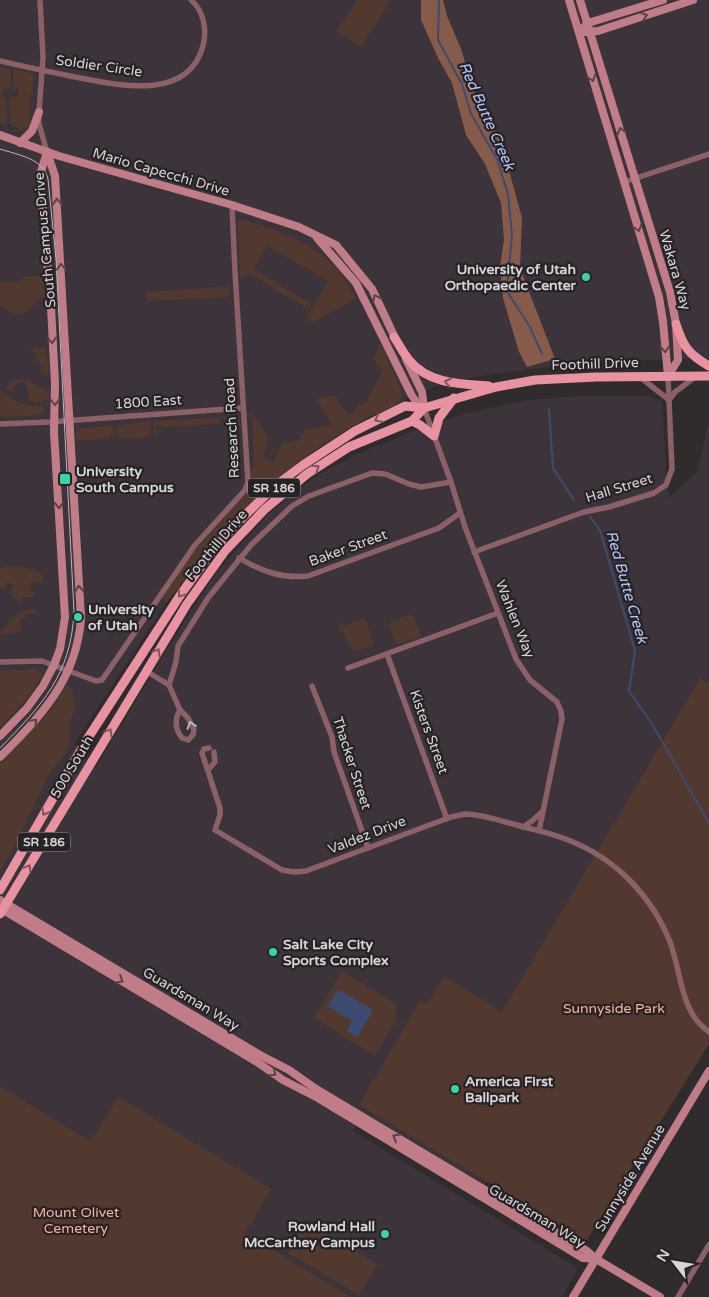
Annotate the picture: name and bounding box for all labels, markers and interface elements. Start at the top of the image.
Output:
one-way arrow [639,12,648,22]
street label: Soldier Circle [55,52,143,80]
water label: Red Butte Creek [455,59,520,175]
one-way arrow [587,74,597,82]
one-way arrow [616,128,626,136]
street label: Mario Capecchi Drive [91,144,232,200]
street label: South Campus Drive [31,172,59,308]
one-way arrow [52,197,63,205]
one-way arrow [633,224,643,232]
street label: Wakara Way [655,228,695,312]
place label: University of Utah Orthopaedic Center [445,261,577,294]
one-way arrow [56,263,67,271]
marker: University of Utah Orthopaedic Center [580,271,592,283]
one-way arrow [372,295,382,304]
one-way arrow [47,336,58,344]
one-way arrow [660,345,671,353]
street label: Foothill Drive [551,354,639,374]
street label: Research Road [221,377,243,479]
one-way arrow [443,377,452,388]
street label: 1800 East [114,391,183,413]
one-way arrow [50,398,60,406]
one-way arrow [375,412,384,422]
place label: University South Campus [76,463,174,496]
one-way arrow [310,465,319,474]
street label: Hall Street [583,470,655,506]
marker: University South Campus [58,472,72,486]
road number: SR 186 [248,478,300,498]
one-way arrow [53,501,64,509]
street label: Foothill Drive [181,506,251,584]
street label: Baker Street [307,526,390,570]
water label: Red Butte Creek [602,528,652,647]
street label: Wahlen Way [492,578,538,661]
one-way arrow [74,585,85,593]
one-way arrow [178,588,187,598]
place label: University of Utah [88,601,154,634]
marker: University of Utah [72,611,84,623]
one-way arrow [151,649,161,658]
street label: Kisters Street [406,688,452,777]
street label: Thacker Street [329,714,375,812]
one-way arrow [28,718,37,727]
one-way arrow [186,721,196,730]
one-way arrow [103,729,113,738]
street label: 500 South [47,733,97,801]
one-way arrow [41,807,51,816]
street label: Valdez Drive [326,812,408,858]
road number: SR 186 [18,832,70,852]
one-way arrow [21,864,31,873]
place label: Salt Lake City Sports Complex [283,936,389,969]
marker: Salt Lake City Sports Complex [267,946,279,958]
street label: Guardsman Way [140,964,243,1035]
one-way arrow [114,973,123,983]
park label: Sunnyside Park [563,1000,665,1017]
one-way arrow [267,1068,276,1076]
place label: America First Ballpark [465,1073,554,1106]
marker: America First Ballpark [449,1083,461,1095]
street label: Sunnyside Avenue [591,1121,669,1235]
one-way arrow [392,1133,401,1143]
street label: Guardsman Way [486,1181,589,1252]
park label: Mount Olivet Cemetery [33,1204,120,1237]
place label: Rowland Hall McCarthey Campus [244,1218,375,1251]
marker: Rowland Hall McCarthey Campus [379,1228,391,1240]
north arrow [649,1237,699,1287]
text: N [653,1246,673,1265]

